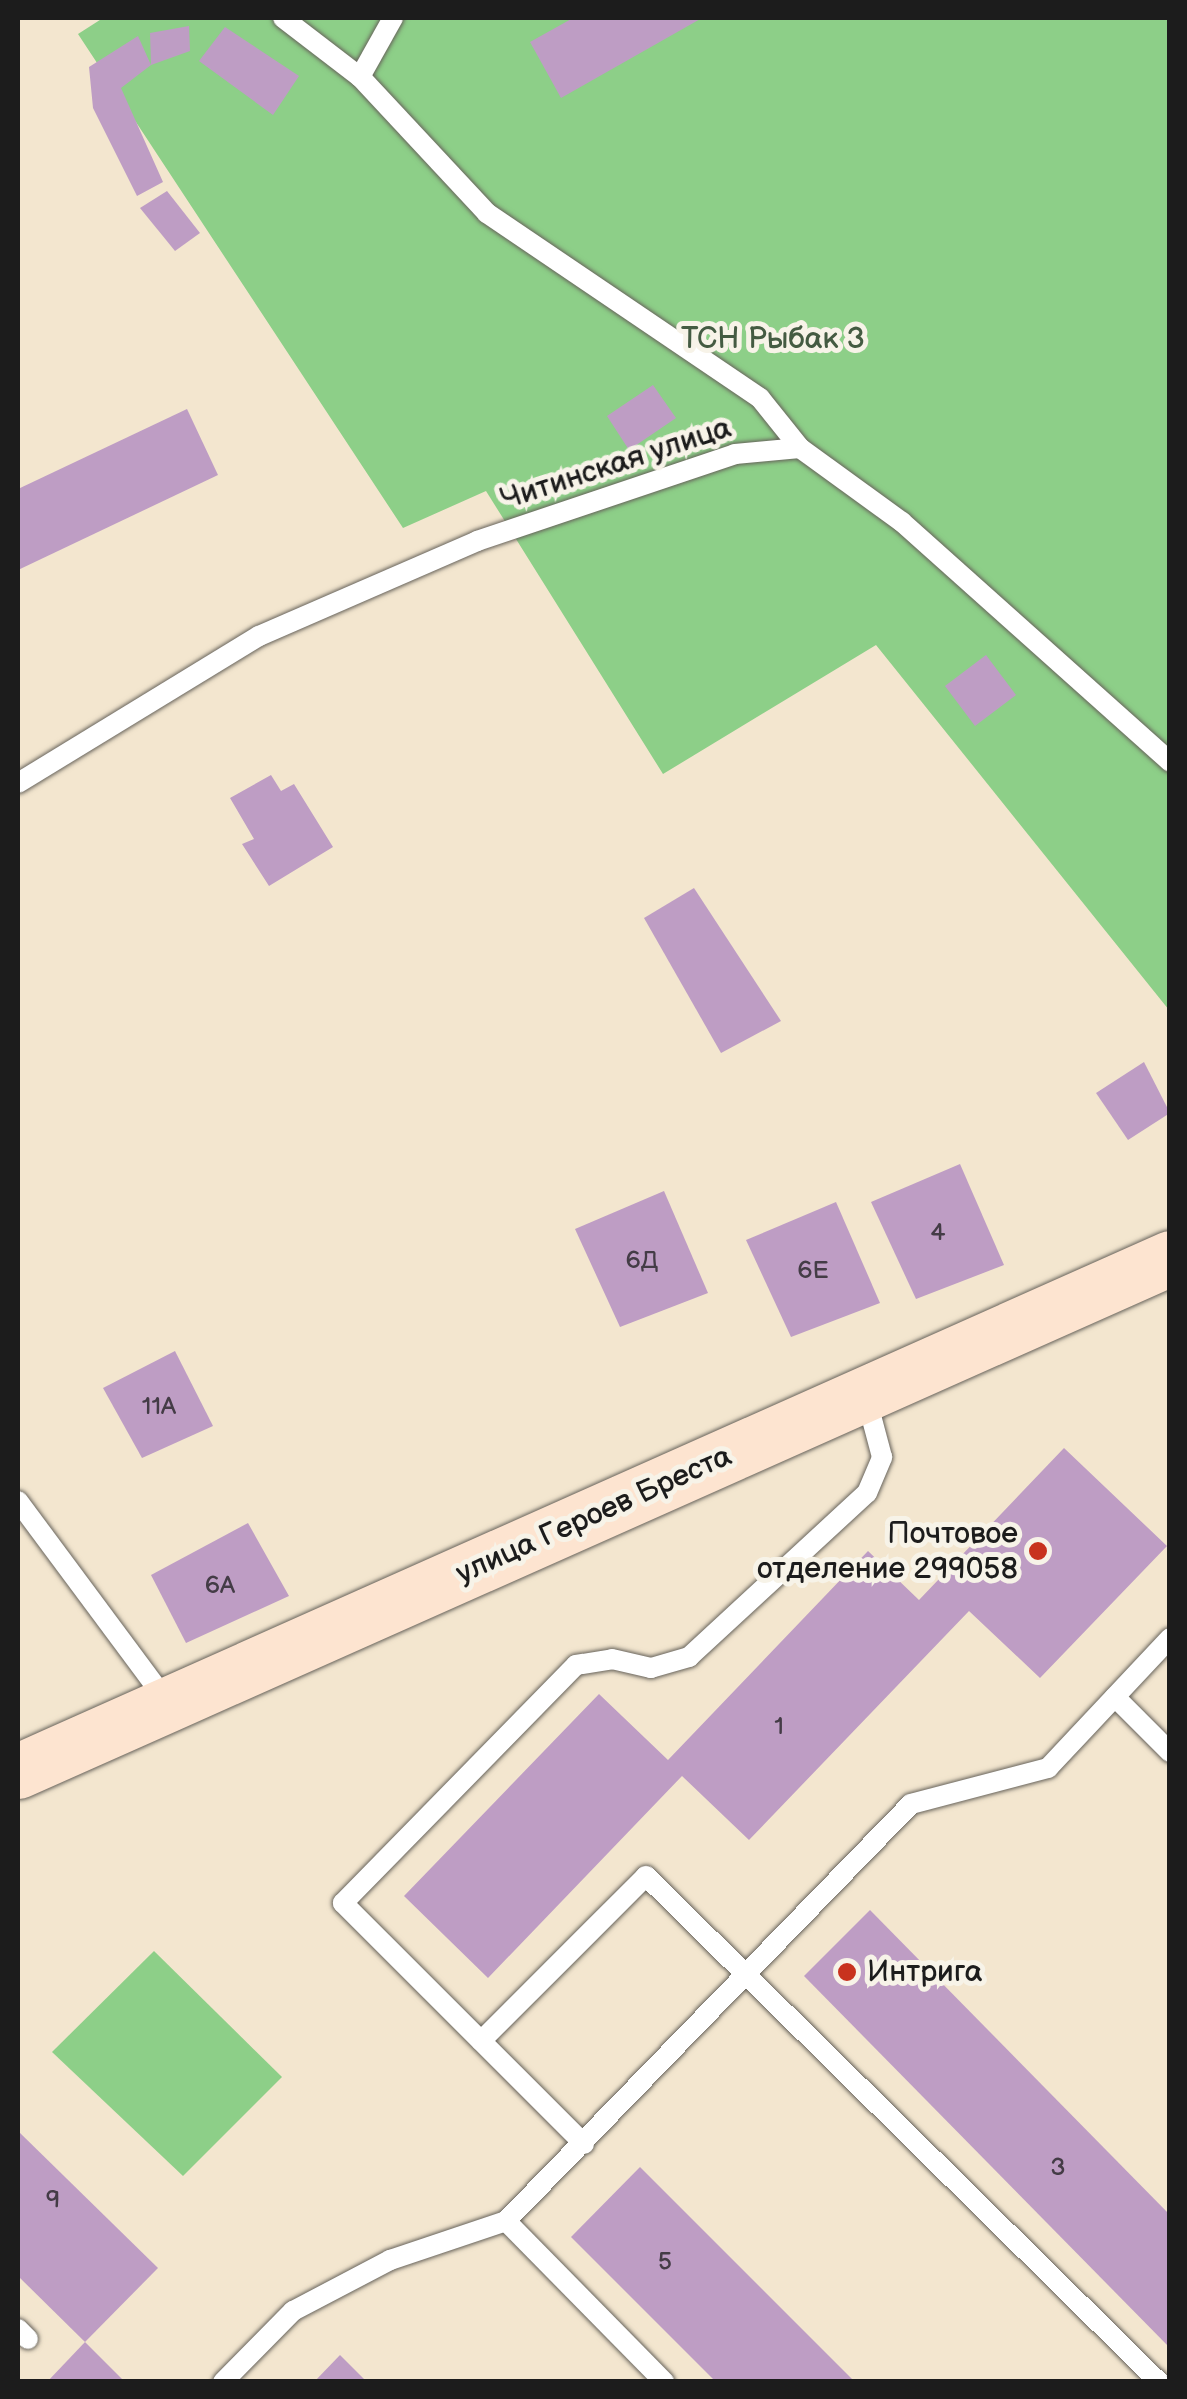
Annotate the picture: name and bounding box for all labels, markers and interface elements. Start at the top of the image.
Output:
park label: ТСН Рыбак 3 [681,321,865,357]
street label: Читинская улица [496,410,736,518]
house number: 4 [930,1218,946,1248]
house number: 6Д [626,1246,658,1276]
house number: 6Е [797,1256,829,1286]
house number: 11А [142,1392,176,1422]
street label: улица Героев Бреста [451,1438,737,1592]
place label: Почтовое отделение 299058 [757,1516,1018,1586]
marker: Почтовое отделение 299058 [1027,1540,1049,1562]
house number: 6А [205,1571,235,1601]
house number: 1 [774,1712,784,1742]
place label: Интрига [867,1954,982,1990]
marker: Интрига [836,1961,858,1983]
house number: 3 [1050,2153,1066,2183]
house number: 9 [46,2185,60,2215]
house number: 5 [658,2247,672,2277]

